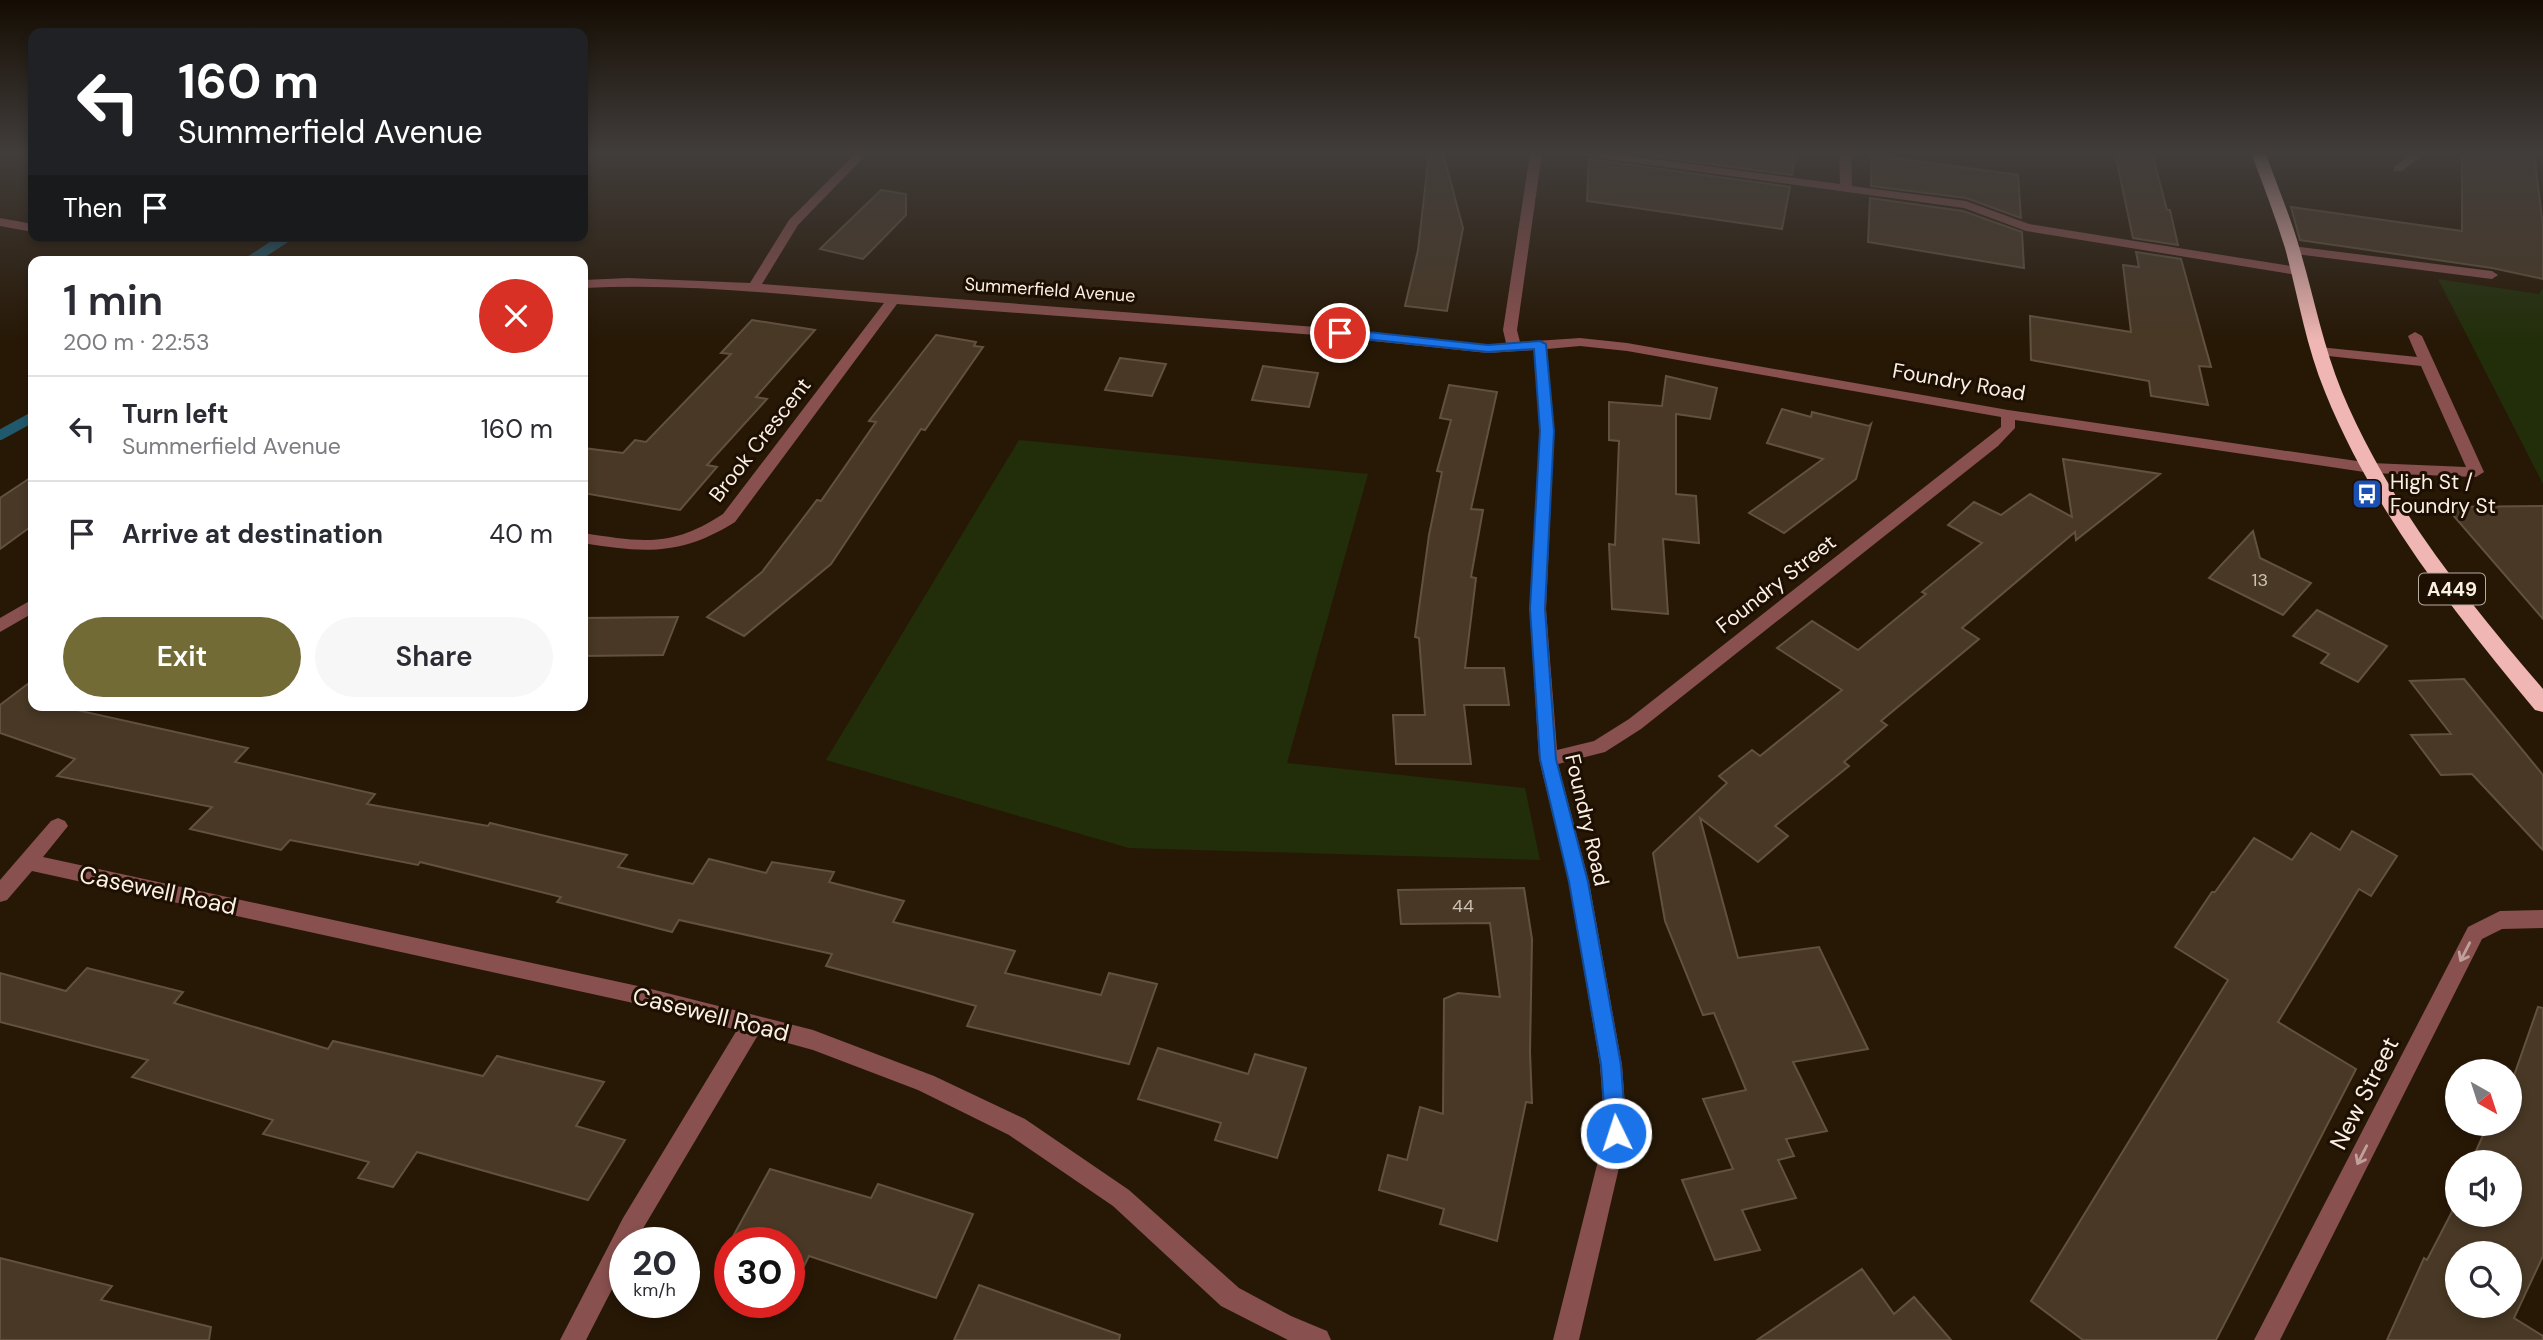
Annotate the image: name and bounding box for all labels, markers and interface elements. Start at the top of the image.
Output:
text: 160 m [178,49,319,113]
icon: left [63,56,154,147]
text: Summerfield Avenue [178,111,483,153]
icon: arrive [136,189,174,227]
text: Then [63,191,122,225]
street label: Summerfield Avenue [964,272,1136,308]
text: 1 min [63,273,163,328]
button: close [479,279,553,353]
pin [1310,303,1370,363]
icon: arrive [1321,314,1359,352]
text: 200 m · 22:53 [63,327,210,357]
street label: Foundry Road [1890,357,2028,407]
street label: Brook Crescent [703,372,817,508]
text: Turn left [122,397,229,431]
icon: left [63,410,101,448]
text: 160 m [481,412,553,446]
text: Summerfield Avenue [122,431,341,461]
place label: High St / Foundry St [2390,468,2496,520]
bus stop icon: High St / Foundry St [2350,477,2384,511]
icon: arrive [63,515,101,553]
text: Arrive at destination [122,517,383,551]
text: 40 m [489,517,553,551]
street label: Foundry Street [1710,528,1842,640]
house number: 13 [2252,568,2268,592]
road number: A449 [2419,574,2485,604]
button: Exit [63,617,301,697]
button: Share [315,617,553,697]
street label: Foundry Road [1558,751,1616,889]
street label: Casewell Road [77,858,239,922]
house number: 44 [1452,894,1474,918]
one-way arrow [2458,941,2472,962]
street label: Casewell Road [630,980,792,1048]
street label: New Street [2322,1031,2406,1155]
north arrow [2445,1059,2522,1136]
map controls [2445,1059,2522,1318]
position arrow [1579,1096,1653,1170]
one-way arrow [2354,1144,2368,1164]
button: sound [2445,1150,2522,1227]
speed limit sign: 30 [714,1227,805,1318]
text: 20 [632,1240,677,1286]
button: search [2445,1241,2522,1318]
text: km/h [633,1278,676,1302]

